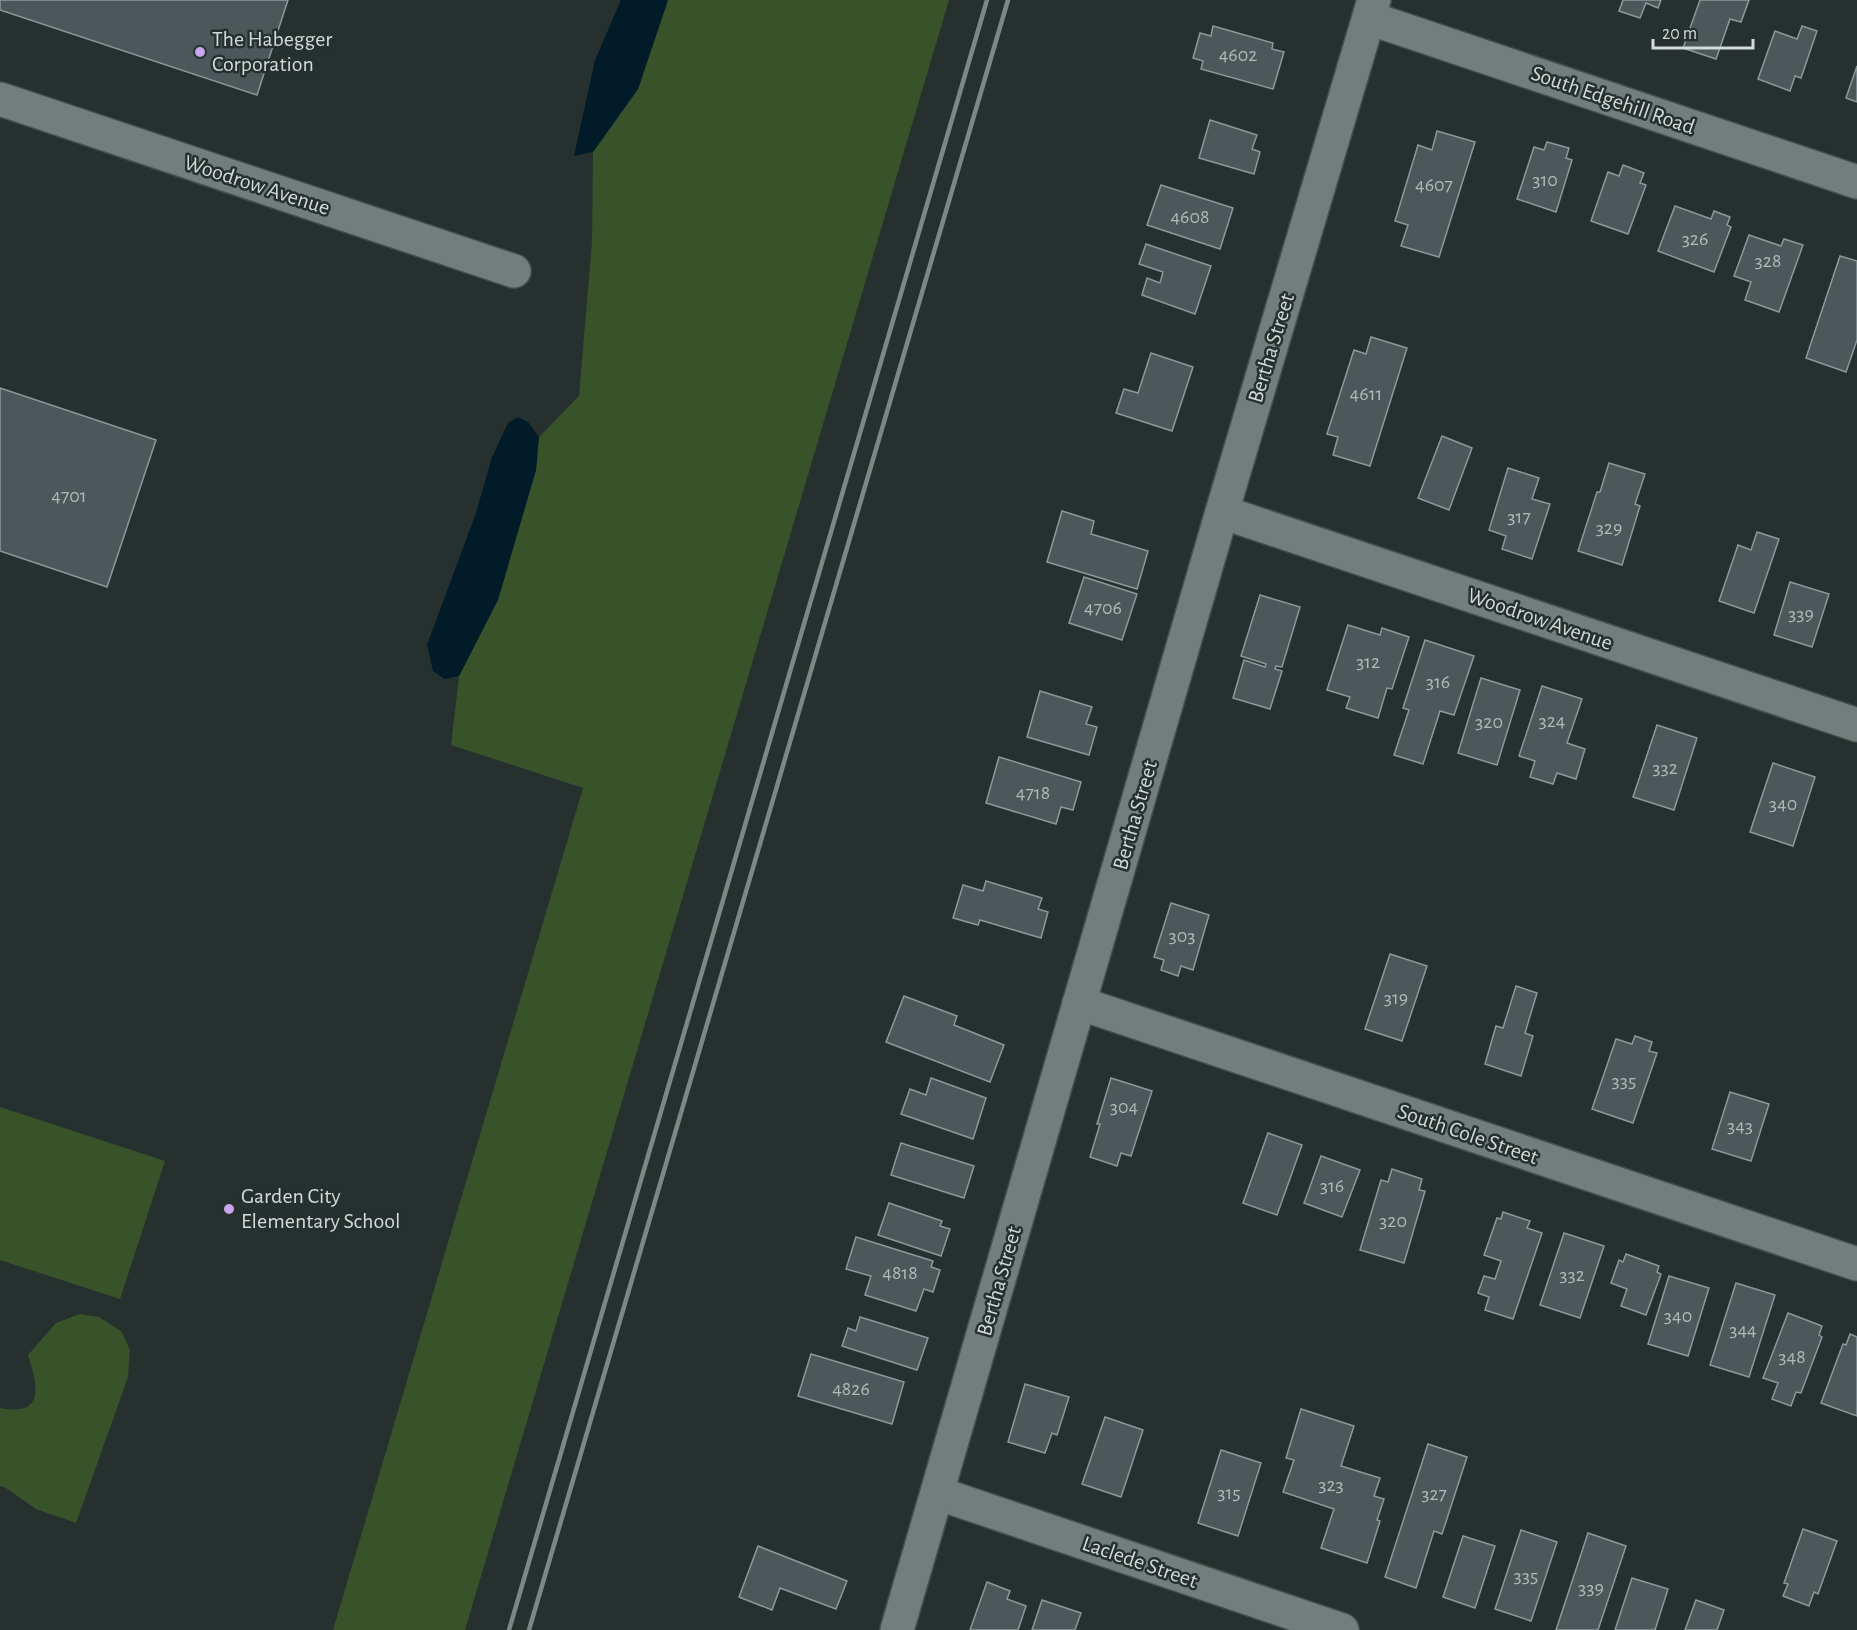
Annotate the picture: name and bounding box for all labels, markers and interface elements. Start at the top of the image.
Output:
scale bar [1653,12,1754,50]
text: 20 m [1662,25,1697,43]
place label: The Habegger Corporation [212,28,332,75]
marker: The Habegger Corporation [193,45,207,59]
house number: 4602 [1219,45,1257,65]
street label: South Edgehill Road [1528,62,1698,138]
street label: Woodrow Avenue [181,151,333,219]
house number: 310 [1532,170,1558,190]
house number: 4607 [1415,175,1453,195]
house number: 4608 [1170,207,1210,227]
house number: 326 [1682,229,1708,249]
house number: 328 [1755,251,1781,271]
street label: Bertha Street [1244,291,1298,405]
house number: 4611 [1350,384,1382,404]
house number: 4701 [51,486,87,506]
house number: 317 [1507,507,1531,527]
house number: 329 [1596,518,1622,538]
street label: Woodrow Avenue [1465,584,1615,654]
house number: 4706 [1084,598,1122,618]
house number: 339 [1788,604,1814,624]
house number: 312 [1356,652,1380,672]
house number: 316 [1426,672,1450,692]
house number: 324 [1539,711,1565,731]
house number: 320 [1475,712,1503,732]
street label: Bertha Street [1109,758,1161,872]
house number: 332 [1652,758,1678,778]
house number: 4718 [1016,783,1050,803]
house number: 340 [1769,794,1797,814]
house number: 303 [1168,926,1196,946]
house number: 319 [1384,988,1408,1008]
house number: 335 [1612,1071,1636,1091]
house number: 304 [1110,1097,1138,1117]
street label: South Cole Street [1395,1100,1541,1168]
house number: 343 [1727,1116,1753,1136]
house number: 316 [1320,1176,1344,1196]
place label: Garden City Elementary School [241,1185,401,1232]
marker: Garden City Elementary School [222,1202,236,1216]
house number: 320 [1379,1211,1407,1231]
street label: Bertha Street [973,1224,1025,1338]
house number: 4818 [882,1263,918,1283]
house number: 332 [1559,1265,1585,1285]
house number: 340 [1664,1306,1692,1326]
house number: 344 [1729,1320,1757,1340]
house number: 348 [1778,1347,1806,1367]
house number: 4826 [832,1379,870,1399]
house number: 323 [1318,1475,1344,1495]
house number: 315 [1217,1483,1241,1503]
house number: 327 [1421,1484,1447,1504]
street label: Laclede Street [1080,1532,1200,1592]
house number: 335 [1514,1566,1538,1586]
house number: 339 [1578,1578,1604,1598]

